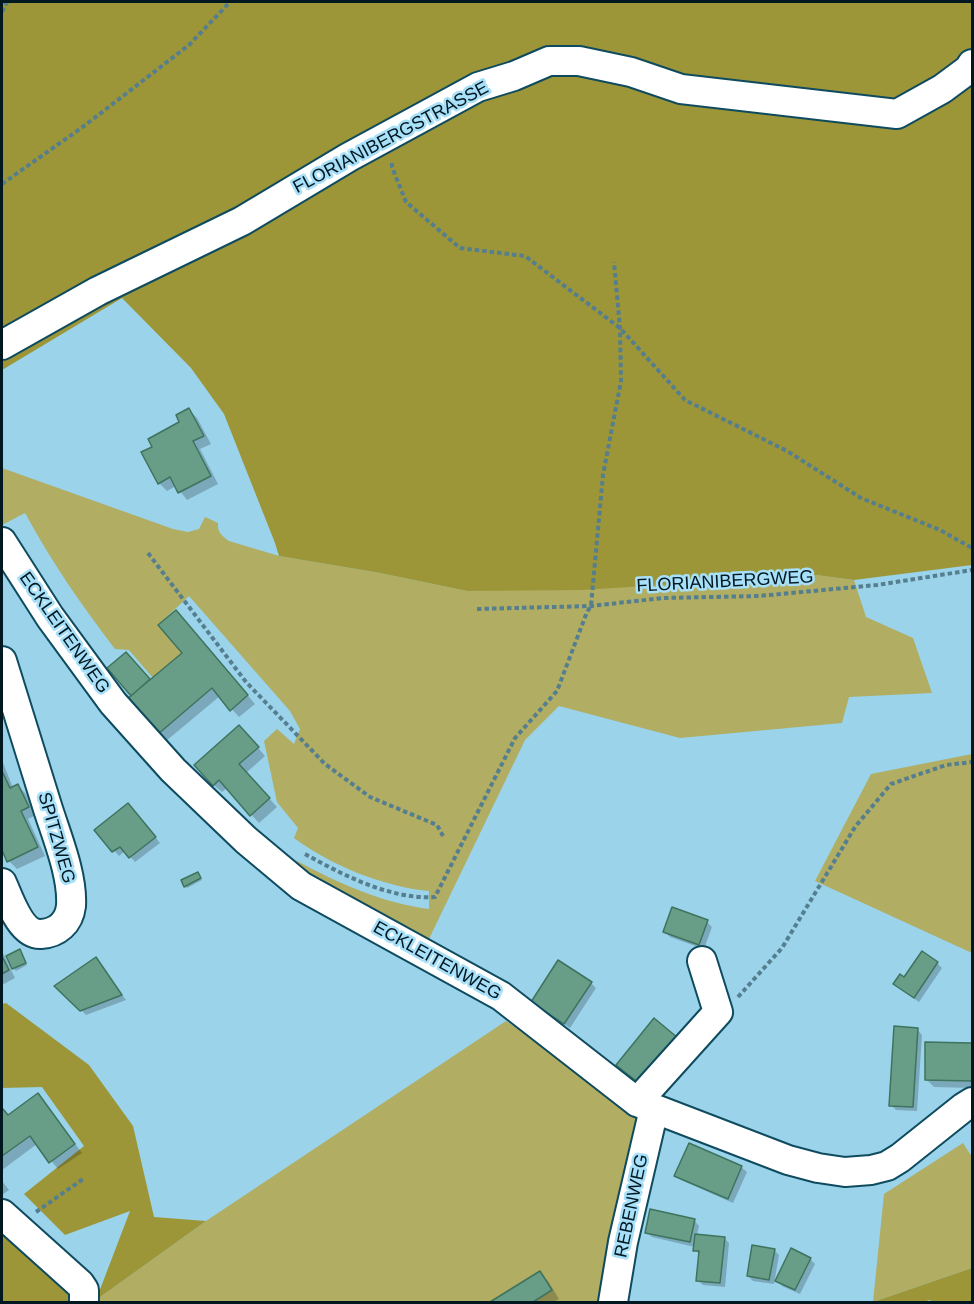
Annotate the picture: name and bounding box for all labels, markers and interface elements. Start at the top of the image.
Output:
street label: FLORIANIBERGSTRASSE [290,77,492,199]
street label: FLORIANIBERGWEG [636,567,814,597]
street label: ECKLEITENWEG [14,568,114,698]
street label: SPITZWEG [33,790,79,886]
street label: ECKLEITENWEG [369,917,505,1005]
street label: REBENWEG [611,1152,653,1260]

